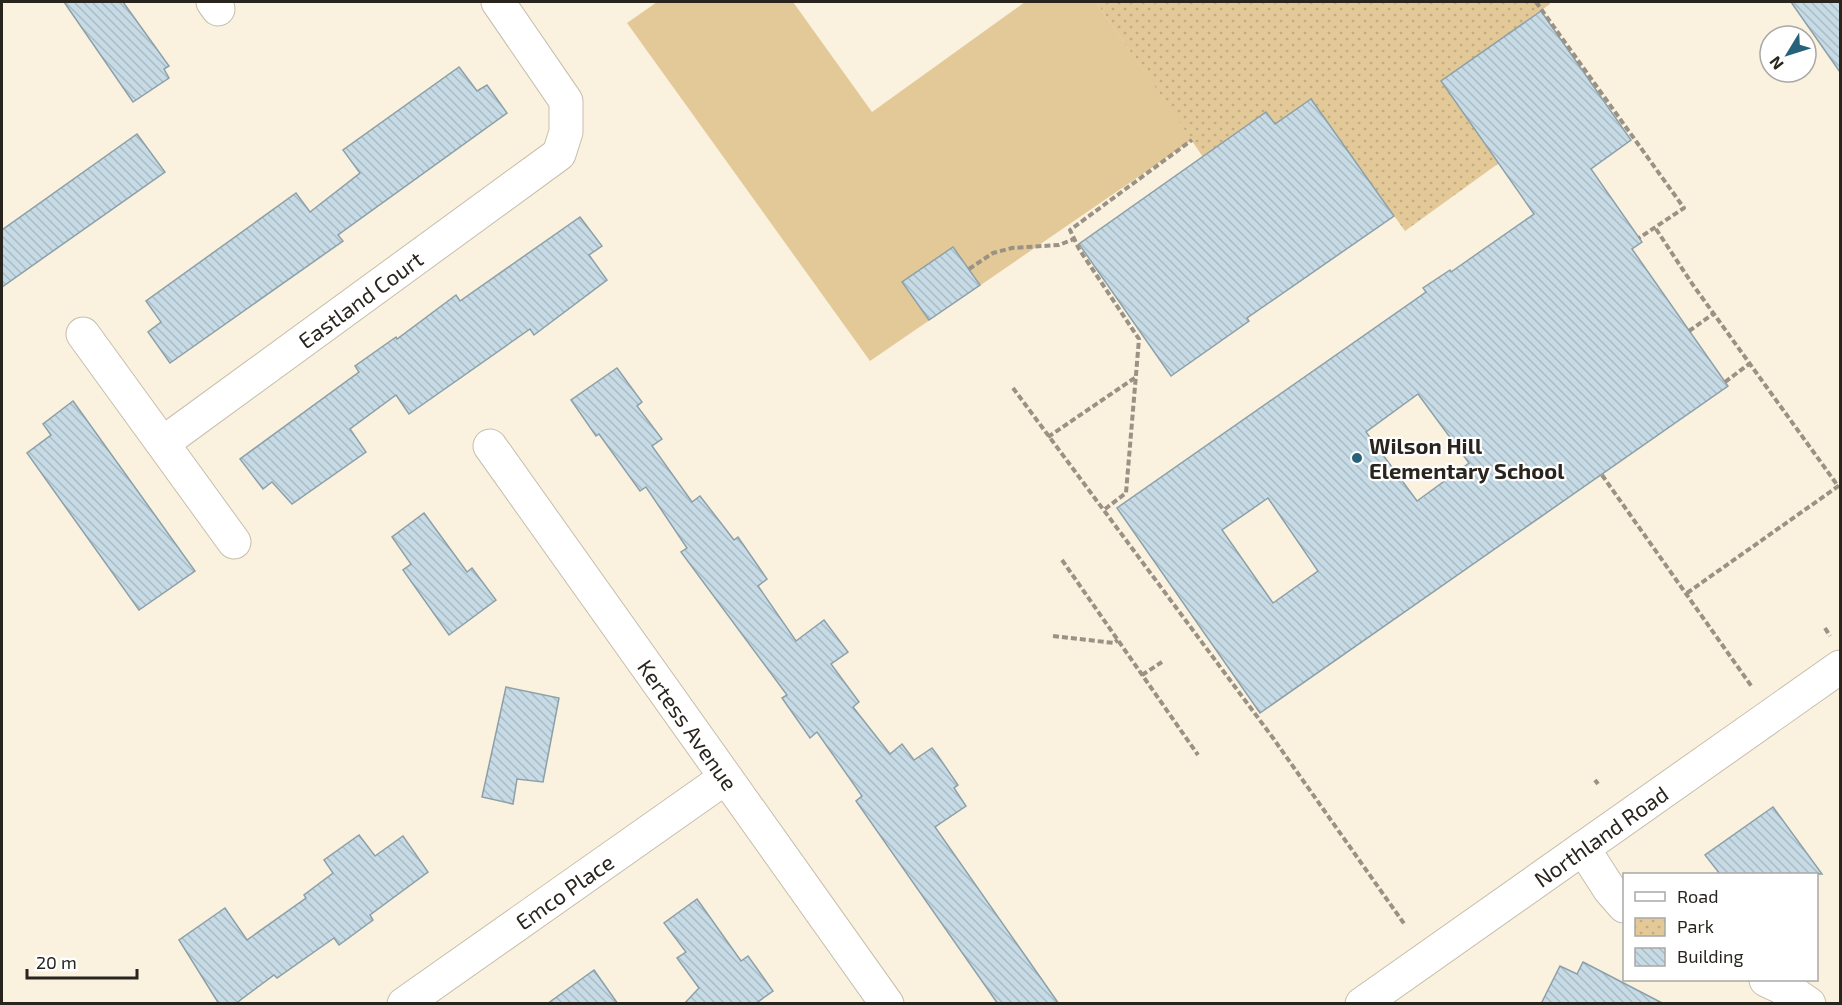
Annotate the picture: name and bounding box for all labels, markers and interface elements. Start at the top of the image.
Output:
north arrow [1758,24,1818,84]
text: N [1765,53,1787,74]
street label: Eastland Court [293,245,427,353]
place label: Wilson Hill Elementary School [1369,432,1565,484]
marker: Wilson Hill Elementary School [1350,451,1364,465]
street label: Kertess Avenue [633,654,744,795]
street label: Northland Road [1529,780,1673,892]
street label: Emco Place [510,848,618,935]
legend [1623,873,1818,981]
text: Road [1677,885,1718,907]
text: Park [1677,915,1714,937]
scale bar [27,942,136,980]
text: Building [1677,945,1744,967]
text: 20 m [36,951,77,973]

